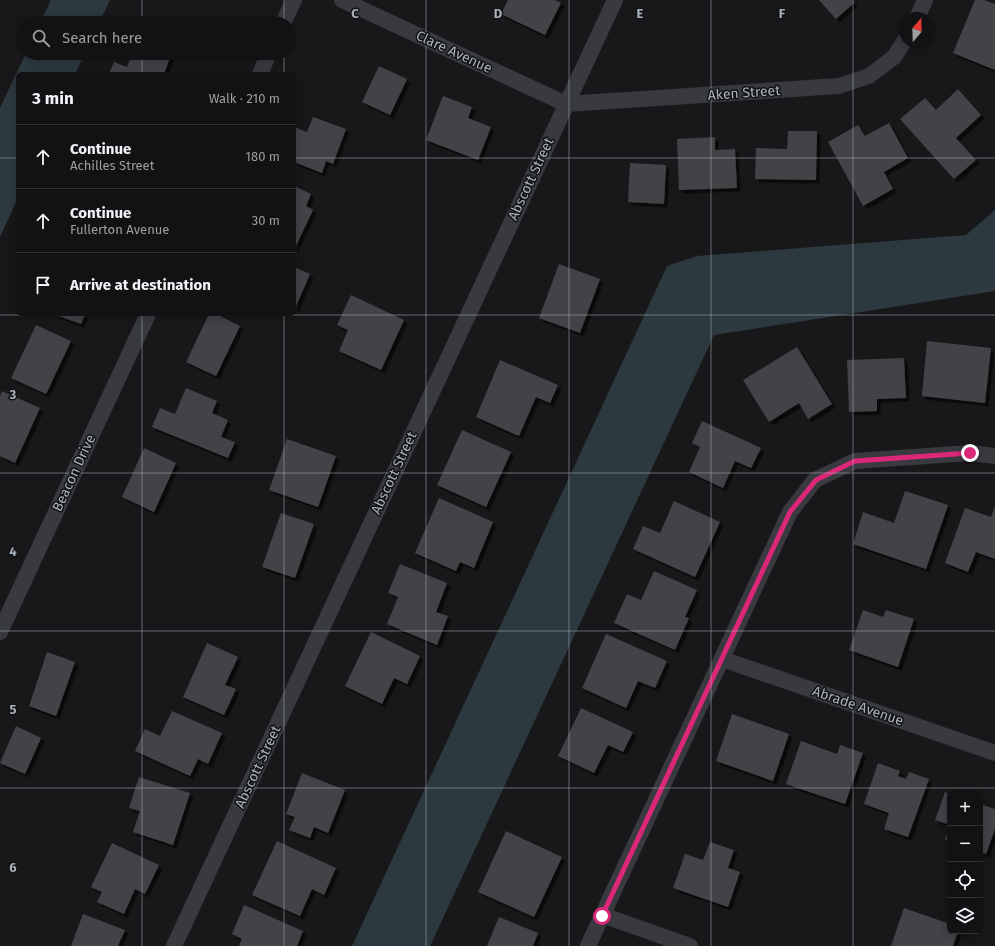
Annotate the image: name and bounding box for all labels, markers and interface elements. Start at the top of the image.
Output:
text: C [351,6,359,21]
text: D [494,6,503,21]
text: E [637,6,644,21]
text: F [779,6,786,21]
north arrow [899,12,935,48]
search box [16,16,296,60]
icon: search [30,27,52,49]
street label: Clare Avenue [413,27,495,77]
text: Search here [62,29,142,47]
street label: Aken Street [707,82,782,104]
text: 3 min [32,88,74,109]
text: Walk · 210 m [209,91,280,106]
street label: Abscott Street [504,134,558,223]
text: Continue [70,140,131,158]
icon: ahead [32,146,54,168]
text: 180 m [245,149,280,164]
text: Achilles Street [70,158,154,173]
text: Continue [70,204,131,222]
icon: ahead [32,210,54,232]
text: 30 m [252,213,280,228]
text: Fullerton Avenue [70,222,169,237]
icon: arrive [32,274,54,296]
text: Arrive at destination [70,276,211,294]
text: 3 [9,387,17,402]
street label: Abscott Street [367,428,421,517]
street label: Beacon Drive [49,432,99,514]
route end [961,444,979,462]
text: 4 [9,544,17,559]
street label: Abrade Avenue [810,682,906,730]
text: 5 [10,702,17,717]
street label: Abscott Street [231,722,285,811]
map controls [947,790,983,934]
button: + [947,790,983,826]
button: − [947,826,983,862]
text: 6 [9,860,17,875]
button: locate [947,862,983,898]
button: layers [947,898,983,934]
route start [593,907,611,925]

